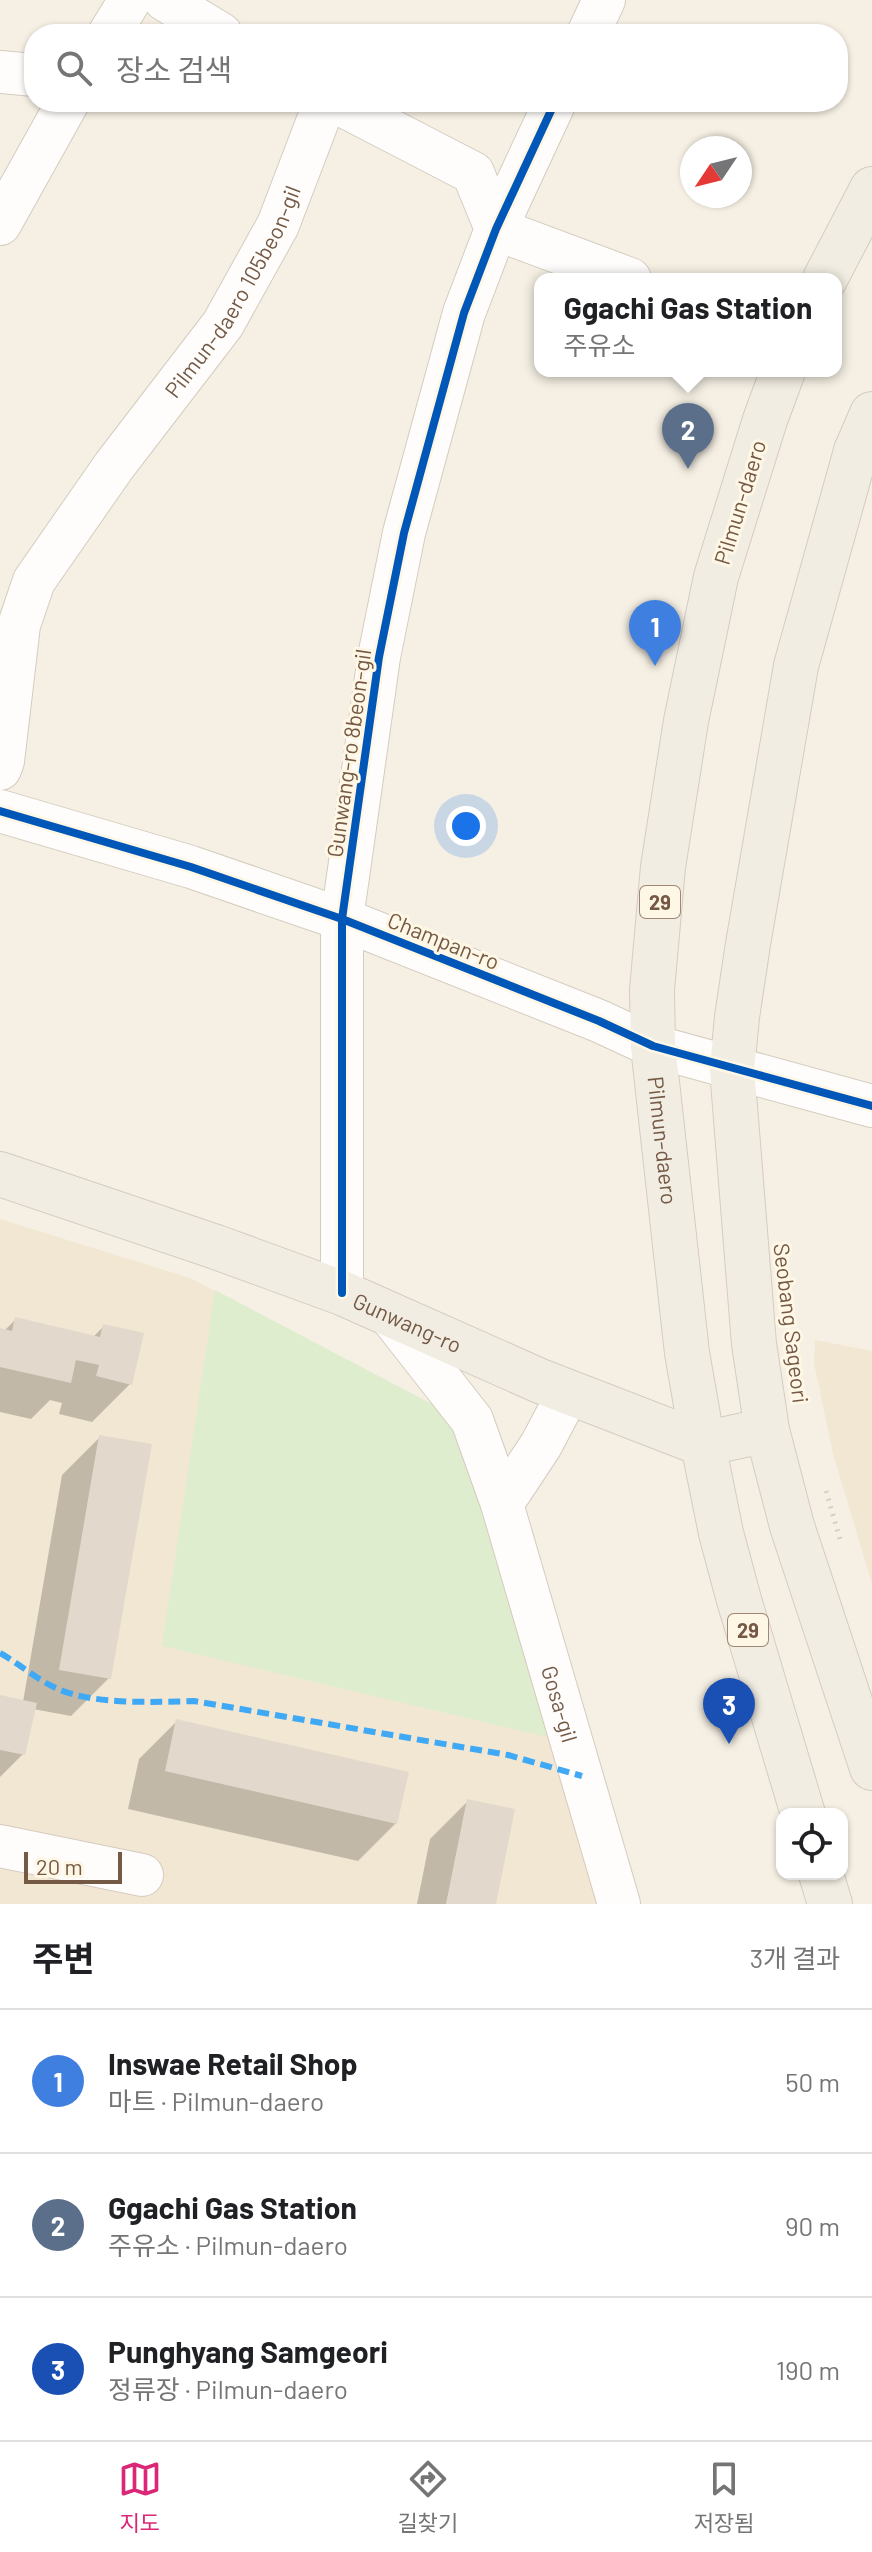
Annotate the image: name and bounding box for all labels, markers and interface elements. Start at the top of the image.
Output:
search box [24,24,848,112]
icon: search [52,46,96,90]
text: 장소 검색 [116,51,232,87]
north arrow [680,136,752,208]
street label: Pilmun-daero 105beon-gil [159,182,305,402]
popup [534,273,842,377]
text: Ggachi Gas Station [564,289,812,325]
text: 주유소 [564,329,635,360]
pin: 2 [662,403,714,469]
street label: Pilmun-daero [708,437,770,567]
pin: 1 [629,600,681,666]
street label: Gunwang-ro 8beon-gil [320,647,376,859]
your location [446,806,486,846]
road number: 29 [640,886,680,918]
street label: Champan-ro [384,906,504,974]
street label: Pilmun-daero [643,1075,683,1206]
street label: Seobang Sageori [769,1242,815,1404]
street label: Gunwang-ro [349,1287,466,1358]
road number: 29 [728,1614,768,1646]
street label: Gosa-gil [537,1662,584,1745]
pin: 3 [703,1678,755,1744]
map controls [776,1808,848,1880]
button: locate [776,1808,848,1880]
scale bar [24,1848,122,1884]
text: 20 m [36,1853,83,1879]
text: 주변 [32,1937,95,1978]
text: 3개 결과 [750,1942,840,1973]
text: Inswae Retail Shop [108,2045,358,2081]
text: 1 [53,2066,63,2097]
text: 50 m [785,2066,840,2097]
text: 마트 · Pilmun-daero [108,2085,324,2116]
text: Ggachi Gas Station [108,2189,357,2225]
text: 2 [51,2210,65,2241]
text: 90 m [785,2210,840,2241]
text: 주유소 · Pilmun-daero [108,2229,348,2260]
text: Punghyang Samgeori [108,2333,388,2369]
text: 3 [51,2354,65,2385]
text: 190 m [776,2354,840,2385]
text: 정류장 · Pilmun-daero [108,2373,348,2404]
tab: 지도 [118,2457,162,2537]
tab: 길찾기 [397,2457,458,2537]
tab: 저장됨 [693,2457,754,2537]

